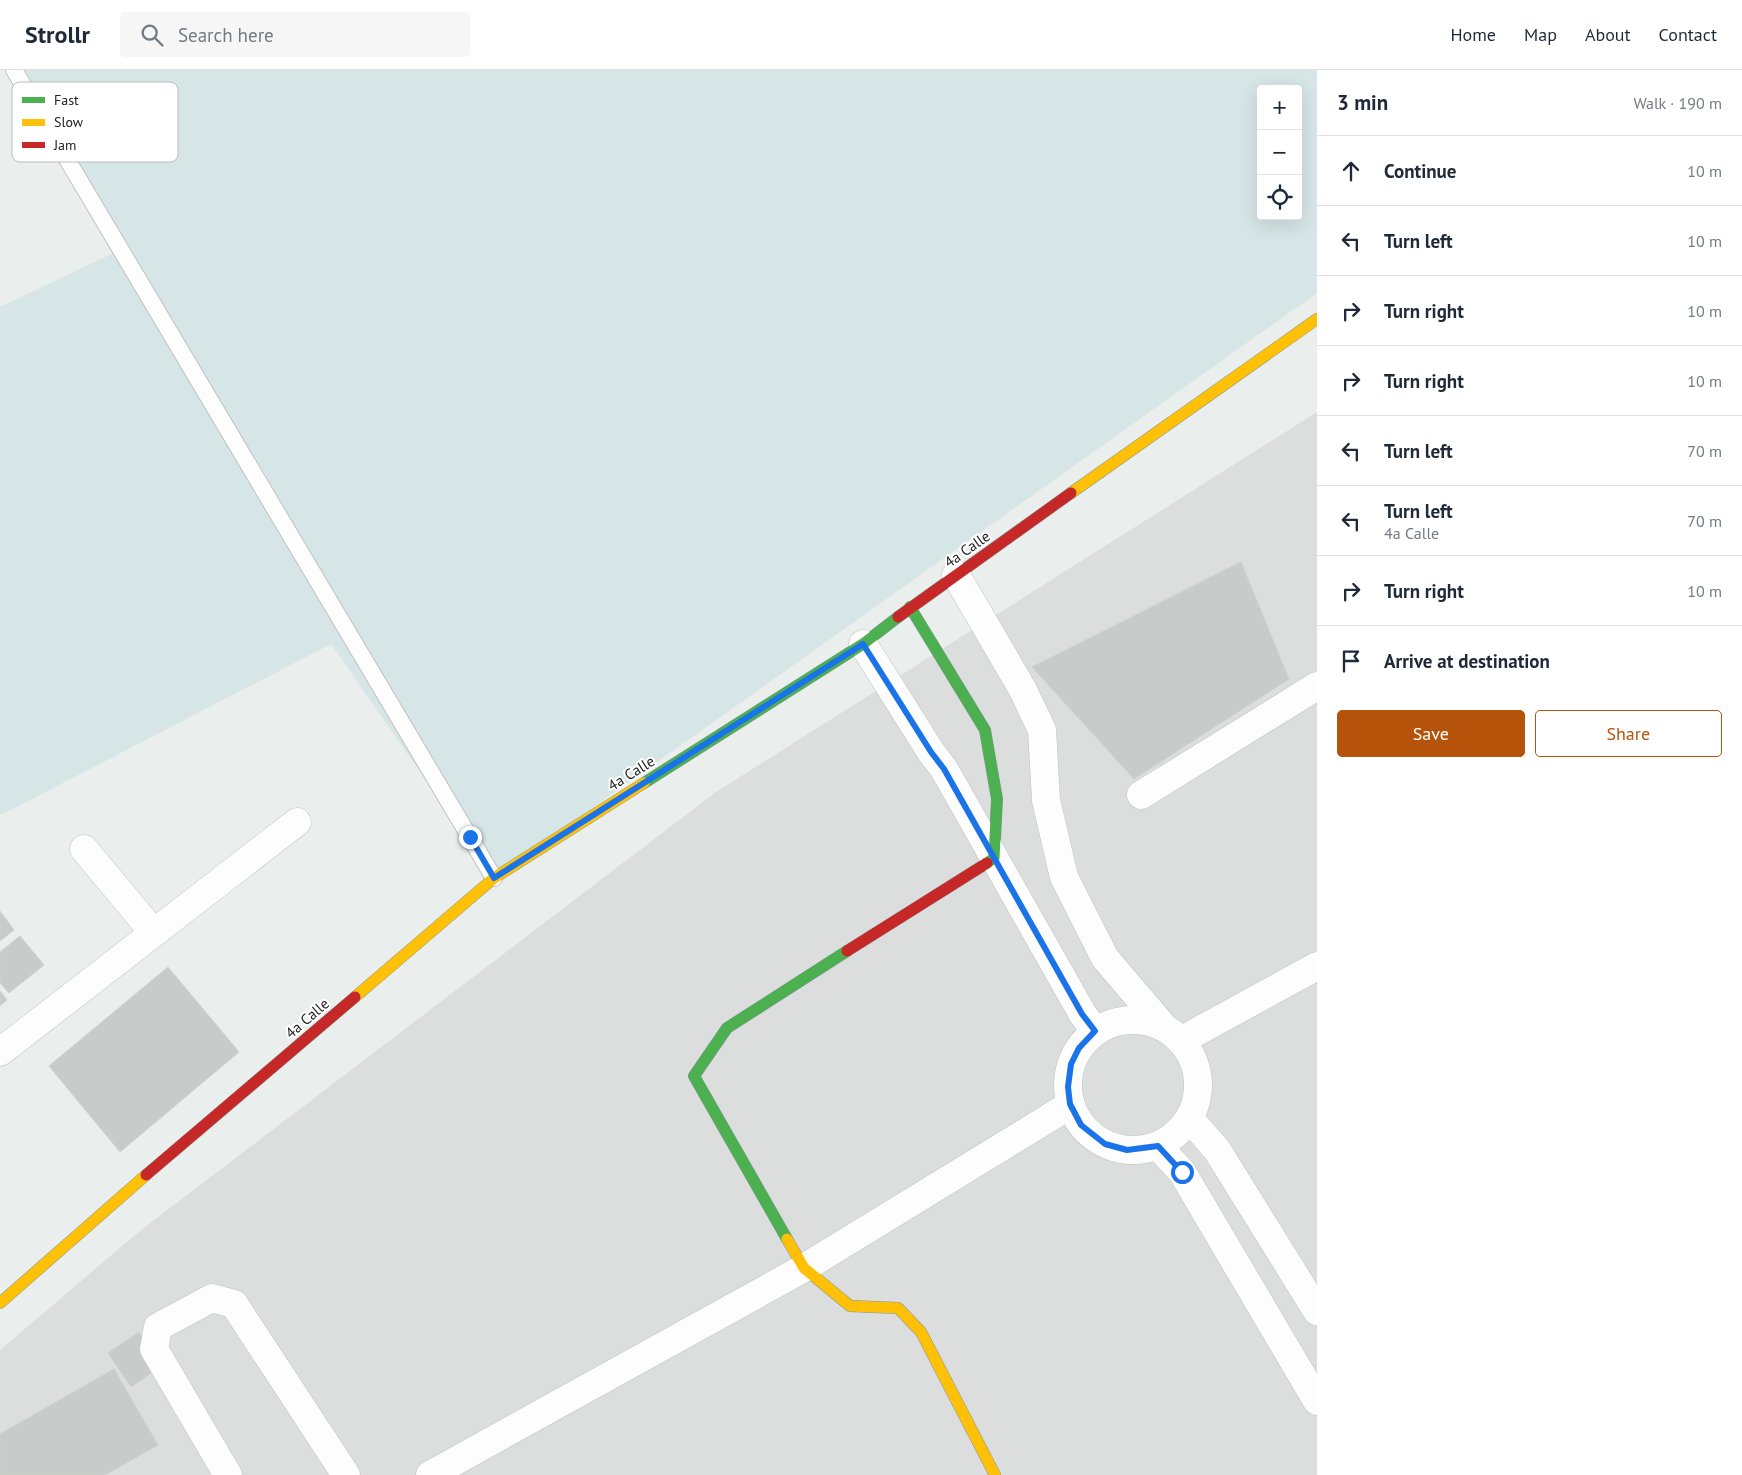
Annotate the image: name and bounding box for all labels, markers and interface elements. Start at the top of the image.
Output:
search box [120,12,470,57]
text: Strollr [25,19,90,50]
icon: search [138,21,166,49]
text: Search here [178,23,274,47]
text: Home [1450,23,1496,46]
text: Map [1524,23,1557,46]
text: About [1585,23,1631,46]
text: Contact [1659,23,1717,46]
legend [12,82,178,162]
map controls [1257,85,1302,220]
button: + [1257,85,1302,130]
text: 3 min [1337,89,1388,116]
text: Fast [54,91,79,109]
text: Walk · 190 m [1633,93,1722,113]
text: Slow [54,113,84,131]
button: − [1257,130,1302,175]
text: Jam [53,136,76,154]
icon: ahead [1337,157,1365,185]
text: Continue [1384,159,1456,183]
text: 10 m [1687,161,1722,181]
button: locate [1257,175,1302,220]
icon: left [1337,227,1365,255]
text: Turn left [1384,229,1453,253]
text: 10 m [1687,231,1722,251]
icon: right [1337,297,1365,325]
text: Turn right [1384,299,1464,323]
text: 10 m [1687,301,1722,321]
icon: right [1337,367,1365,395]
text: Turn right [1384,369,1464,393]
text: 10 m [1687,371,1722,391]
icon: left [1337,437,1365,465]
text: Turn left [1384,439,1453,463]
text: 70 m [1687,441,1722,461]
text: Turn left [1384,499,1453,523]
icon: left [1337,507,1365,535]
text: 70 m [1687,511,1722,531]
text: 4a Calle [1384,523,1439,543]
street label: 4a Calle [940,526,994,572]
icon: right [1337,577,1365,605]
text: Turn right [1384,579,1464,603]
text: 10 m [1687,581,1722,601]
icon: arrive [1337,647,1365,675]
text: Arrive at destination [1384,649,1550,673]
button: Save [1337,710,1525,757]
button: Share [1535,710,1722,757]
street label: 4a Calle [604,751,658,795]
route end [459,826,482,849]
street label: 4a Calle [281,994,333,1042]
route start [1171,1161,1194,1184]

